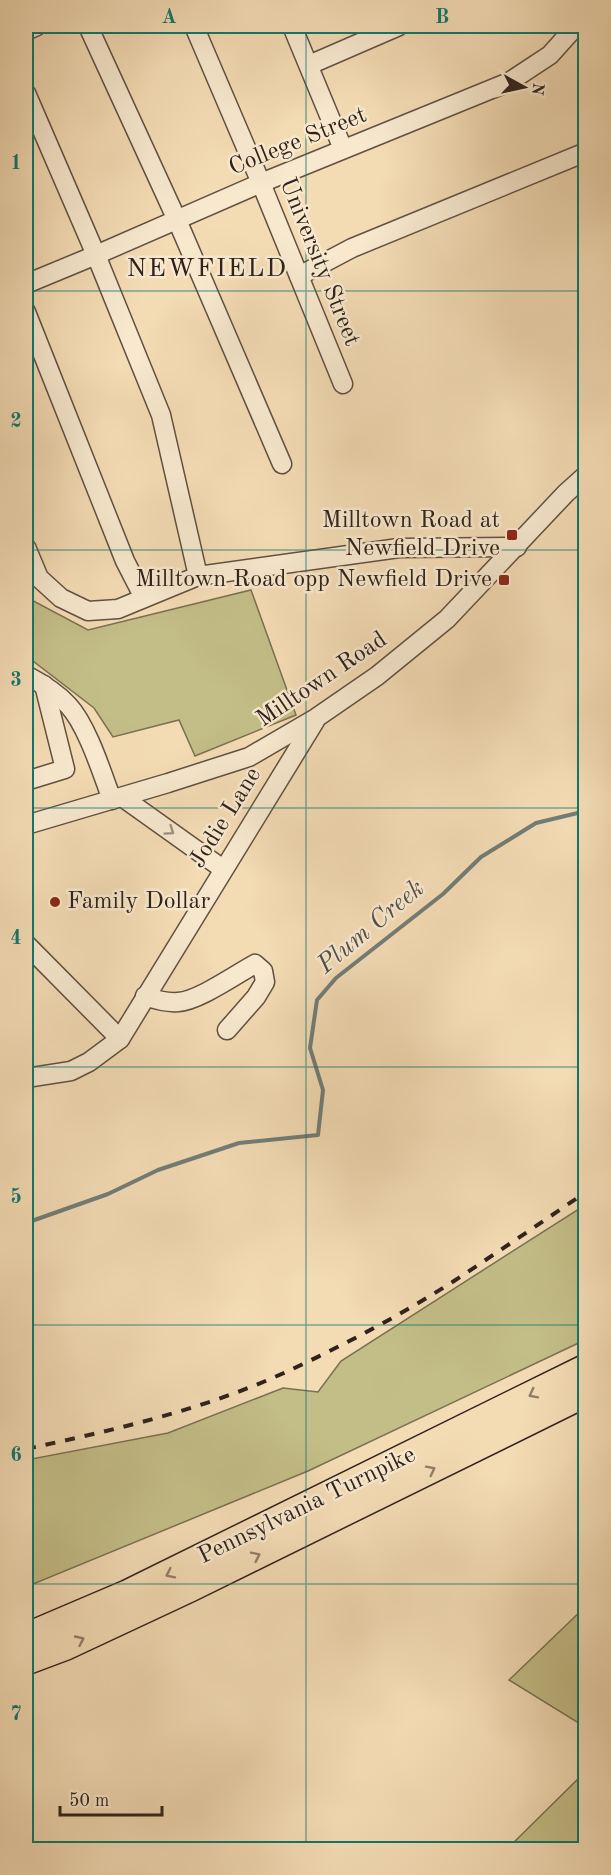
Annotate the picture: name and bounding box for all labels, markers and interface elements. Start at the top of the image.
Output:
text: A [161,8,177,28]
text: B [435,8,449,28]
north arrow [494,57,554,117]
text: N [528,82,546,97]
street label: College Street [226,103,370,181]
text: 1 [10,154,22,174]
street label: University Street [274,175,364,349]
district label: NEWFIELD [126,256,288,282]
text: 2 [10,412,22,432]
place label: Milltown Road at Newfield Drive [322,509,500,561]
marker: Milltown Road at Newfield Drive [505,528,519,542]
place label: Milltown Road opp Newfield Drive [135,568,492,592]
marker: Milltown Road opp Newfield Drive [497,573,511,587]
street label: Milltown Road [253,628,391,732]
text: 3 [10,671,22,691]
street label: Jodie Lane [186,763,266,873]
one-way arrow [163,824,174,835]
water label: Plum Creek [312,875,429,979]
place label: Family Dollar [67,890,210,914]
marker: Family Dollar [48,895,62,909]
text: 4 [10,929,22,949]
text: 5 [10,1187,22,1208]
one-way arrow [529,1387,540,1399]
street label: Pennsylvania Turnpike [194,1443,420,1569]
text: 6 [10,1446,22,1466]
one-way arrow [424,1465,435,1477]
one-way arrow [250,1552,260,1563]
one-way arrow [166,1566,177,1578]
one-way arrow [73,1635,84,1647]
text: 7 [10,1705,22,1725]
scale bar [60,1779,162,1817]
text: 50 m [69,1792,109,1810]

